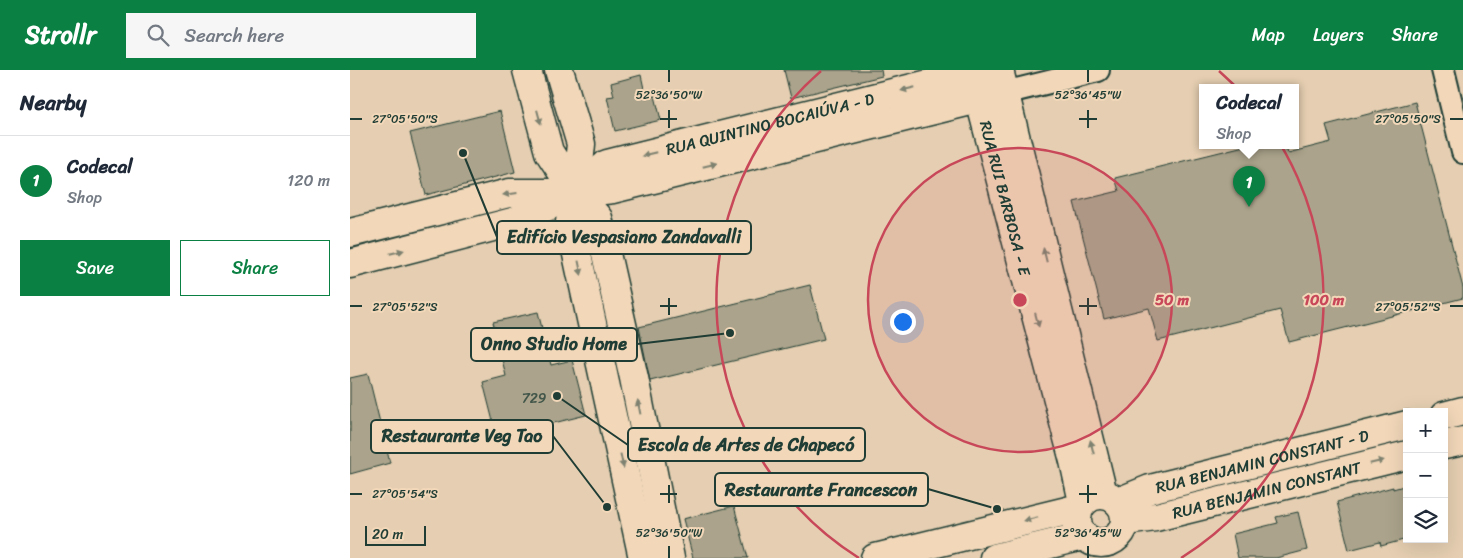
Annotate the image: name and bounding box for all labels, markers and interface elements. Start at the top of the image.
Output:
search box [126,13,476,58]
text: Strollr [25,14,96,56]
text: Search here [184,19,284,52]
text: Map [1252,19,1285,51]
text: Layers [1313,19,1364,51]
text: Share [1392,19,1438,51]
icon: search [144,21,172,49]
text: Nearby [20,84,86,122]
text: 52°36'50"W [636,84,703,106]
street label: RUA QUINTINO BOCAIÚVA - D [663,84,878,164]
text: 52°36'45"W [1055,84,1122,106]
popup [1199,84,1299,149]
one-way arrow [901,85,916,93]
text: Codecal [1216,86,1282,119]
text: 27°05'50"S [372,108,438,130]
text: 27°05'50"S [1375,108,1441,130]
one-way arrow [535,110,543,125]
street label: RUA RUI BARBOSA - E [971,118,1039,280]
text: Shop [1216,119,1251,148]
text: Codecal [67,150,133,183]
one-way arrow [641,150,656,158]
one-way arrow [702,161,717,169]
text: 1 [33,166,39,195]
text: 120 m [287,166,330,195]
pin: 1 [1233,166,1265,207]
text: Shop [67,183,102,212]
one-way arrow [502,190,518,198]
callout: Edifício Vespasiano Zandavalli [497,221,751,254]
text: Edifício Vespasiano Zandavalli [507,221,742,253]
button: Save [20,240,170,296]
button: Share [180,240,330,296]
one-way arrow [390,247,405,255]
one-way arrow [1041,248,1049,263]
one-way arrow [576,260,584,276]
text: 50 m [1155,287,1190,313]
text: 100 m [1304,287,1345,313]
centre of rings [1011,291,1029,309]
text: 27°05'52"S [372,296,438,318]
text: 27°05'52"S [1375,296,1441,318]
your location [890,309,916,335]
one-way arrow [1033,313,1041,328]
callout: Onno Studio Home [471,328,637,361]
text: Onno Studio Home [481,328,627,360]
house number: 729 [522,386,547,411]
one-way arrow [635,399,643,415]
map controls [1403,408,1448,543]
button: + [1403,408,1448,453]
callout: Restaurante Veg Tao [371,420,553,453]
text: Restaurante Veg Tao [381,420,543,452]
street label: RUA BENJAMIN CONSTANT - D [1154,425,1370,497]
callout: Escola de Artes de Chapecó [628,428,865,461]
text: Escola de Artes de Chapecó [638,429,855,461]
one-way arrow [1088,439,1096,455]
button: − [1403,453,1448,498]
one-way arrow [618,454,626,470]
street label: RUA BENJAMIN CONSTANT [1171,458,1361,522]
one-way arrow [1369,458,1384,466]
callout: Restaurante Francescon [715,473,928,506]
text: Restaurante Francescon [724,474,917,506]
text: 27°05'54"S [372,483,438,505]
button: layers [1403,498,1448,543]
one-way arrow [1023,515,1038,523]
text: 20 m [372,522,403,547]
text: 52°36'50"W [636,522,703,544]
text: 52°36'45"W [1055,522,1122,544]
scale bar [365,523,426,546]

